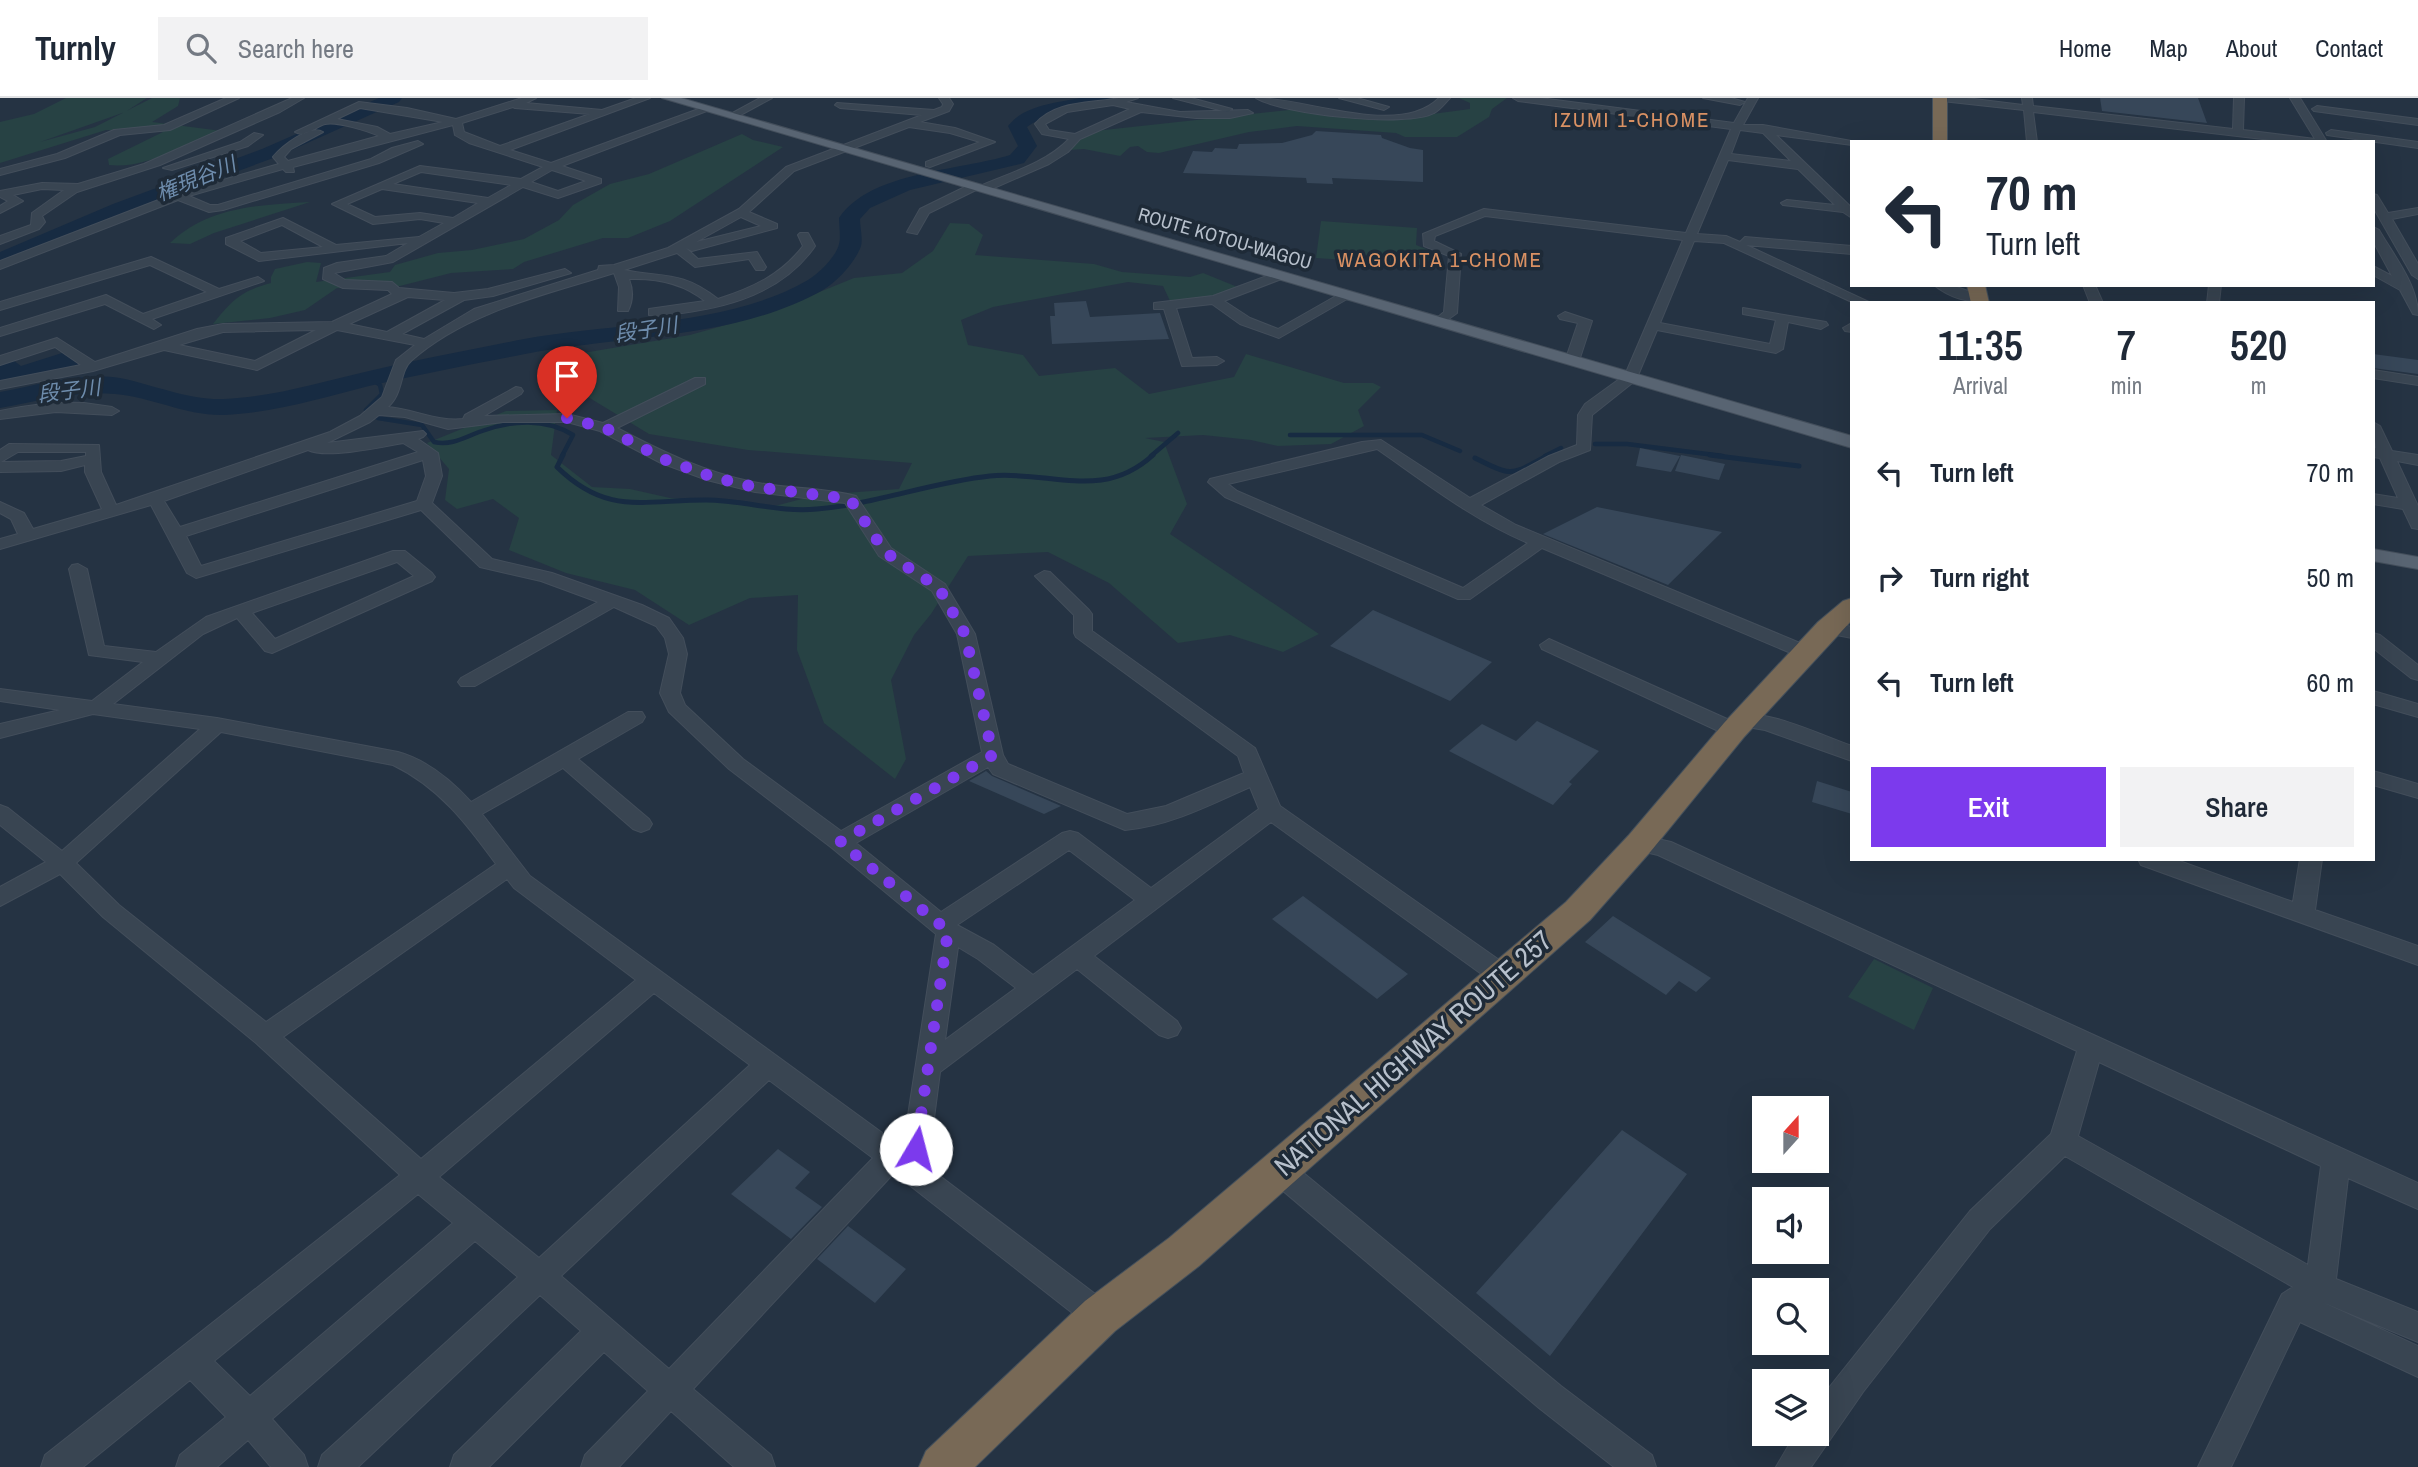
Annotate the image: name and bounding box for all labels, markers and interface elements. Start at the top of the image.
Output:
search box [158,17,648,80]
text: Turnly [35,26,116,70]
icon: search [182,29,220,67]
text: Search here [238,31,354,66]
text: Home [2059,32,2111,64]
text: Map [2149,32,2188,64]
text: About [2226,32,2277,64]
text: Contact [2315,32,2383,64]
district label: IZUMI 1-CHOME [1553,105,1711,134]
water label: 権現谷川 [151,149,242,208]
text: 70 m [1986,159,2078,225]
icon: left [1871,168,1962,259]
street label: ROUTE KOTOU-WAGOU [1135,201,1315,275]
text: Turn left [1986,222,2080,265]
district label: WAGOKITA 1-CHOME [1337,245,1543,274]
water label: 段子川 [613,310,681,349]
text: 11:35 [1938,317,2023,373]
text: 7 [2117,317,2136,373]
text: 520 [2230,317,2287,373]
pin [537,346,597,418]
icon: arrive [548,357,586,395]
text: Arrival [1953,370,2008,401]
text: min [2111,370,2142,401]
text: m [2251,370,2266,401]
water label: 段子川 [36,372,104,409]
icon: left [1871,454,1909,492]
text: Turn left [1930,455,2014,490]
text: 70 m [2307,455,2354,490]
icon: right [1871,559,1909,597]
text: Turn right [1930,560,2029,595]
text: 50 m [2307,560,2354,595]
icon: left [1871,664,1909,702]
text: Turn left [1930,665,2014,700]
text: 60 m [2307,665,2354,700]
button: Exit [1871,767,2106,847]
button: Share [2120,767,2354,847]
street label: NATIONAL HIGHWAY ROUTE 257 [1266,922,1560,1184]
north arrow [1752,1096,1829,1172]
map controls [1752,1096,1829,1446]
position arrow [879,1112,953,1186]
button: sound [1752,1187,1829,1264]
button: search [1752,1278,1829,1355]
button: layers [1752,1369,1829,1446]

